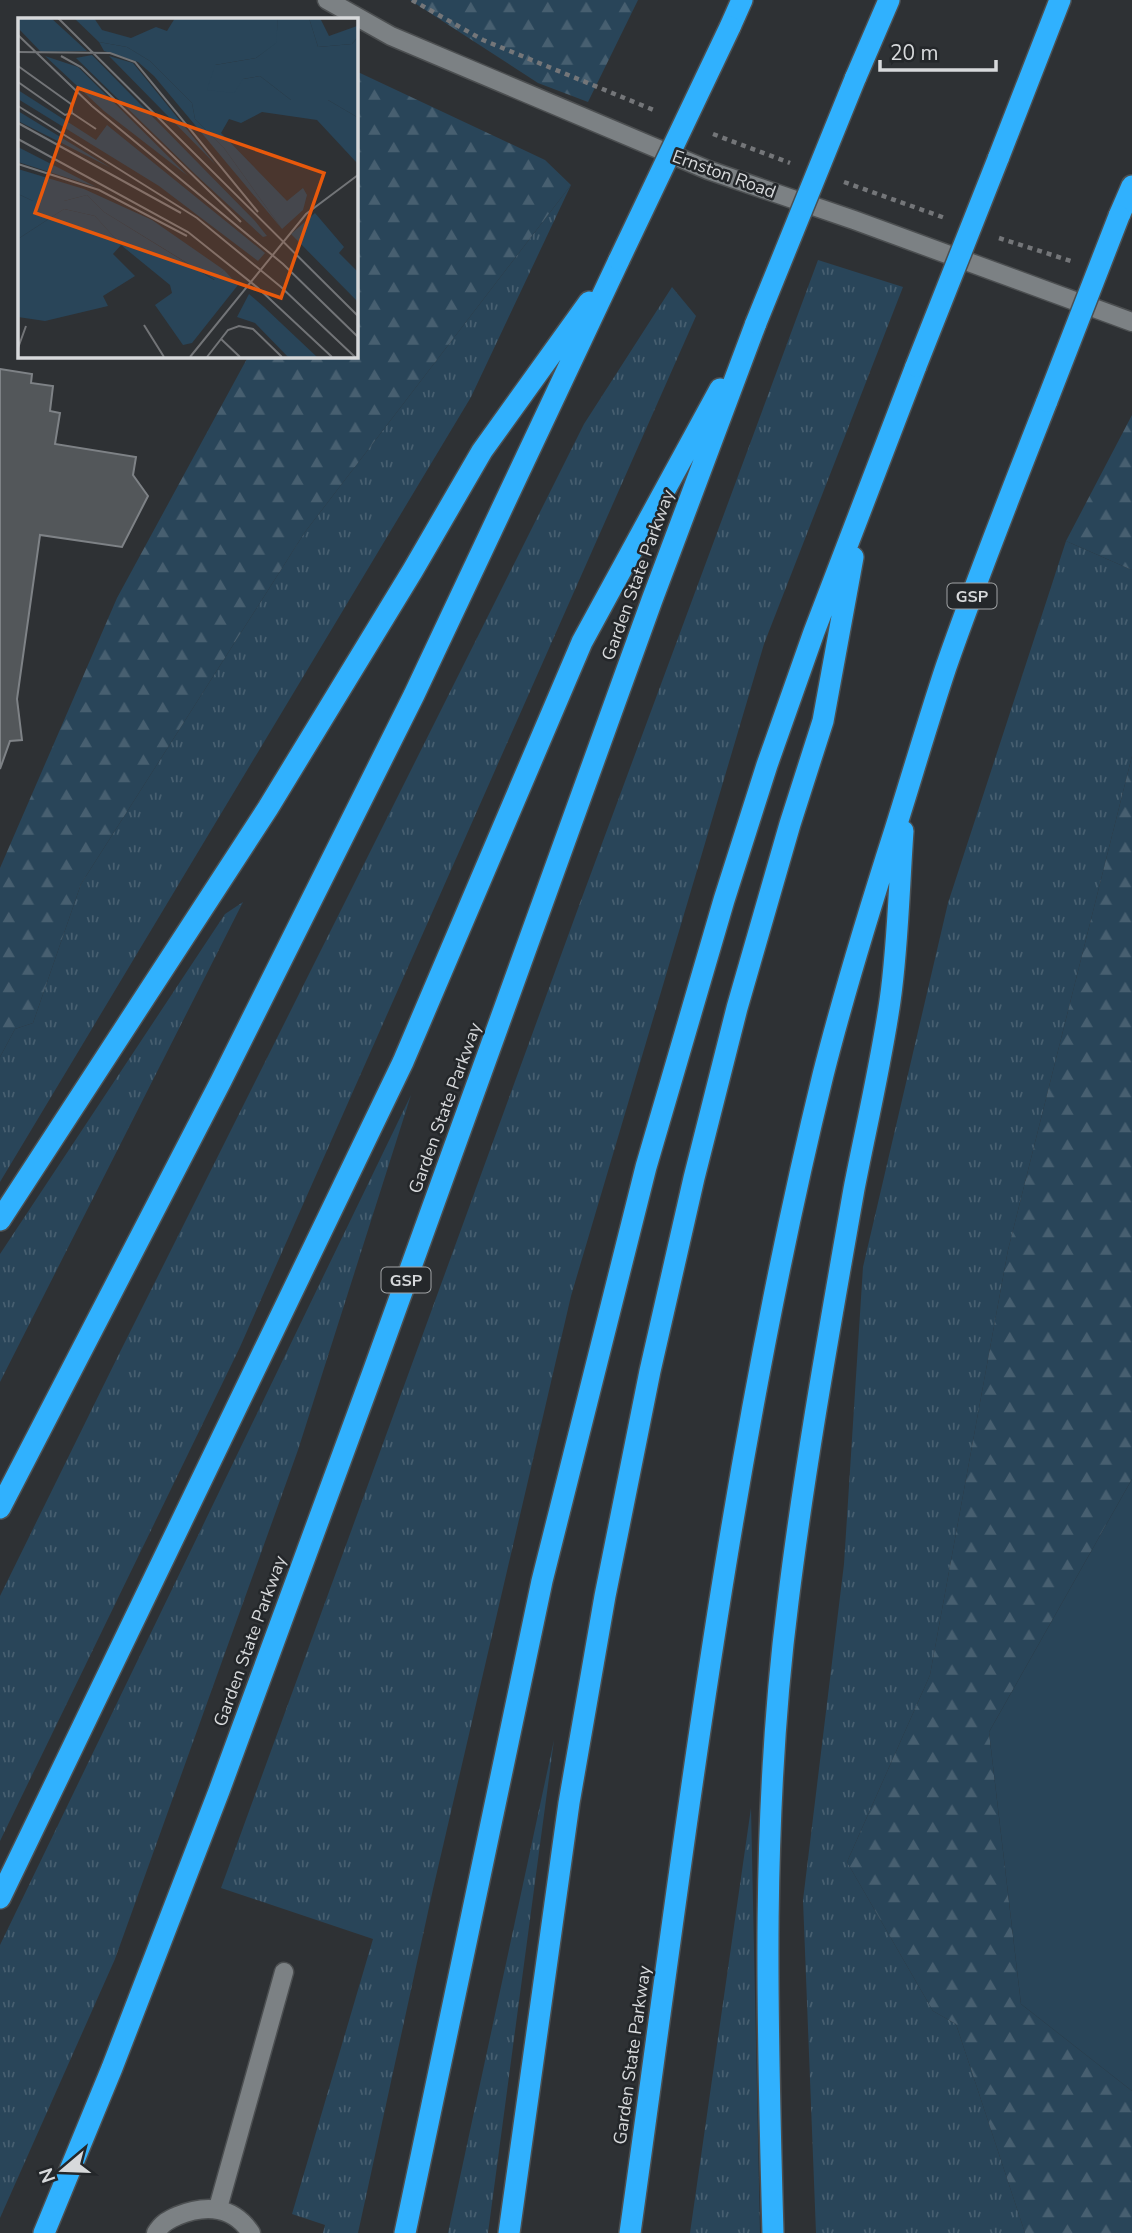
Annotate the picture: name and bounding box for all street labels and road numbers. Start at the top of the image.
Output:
street label: Ernston Road [669,144,779,204]
street label: Garden State Parkway [596,485,680,664]
road number: GSP [948,583,996,608]
street label: Garden State Parkway [403,1018,487,1197]
road number: GSP [382,1268,430,1292]
street label: Garden State Parkway [208,1551,292,1730]
street label: Garden State Parkway [608,1963,657,2146]

